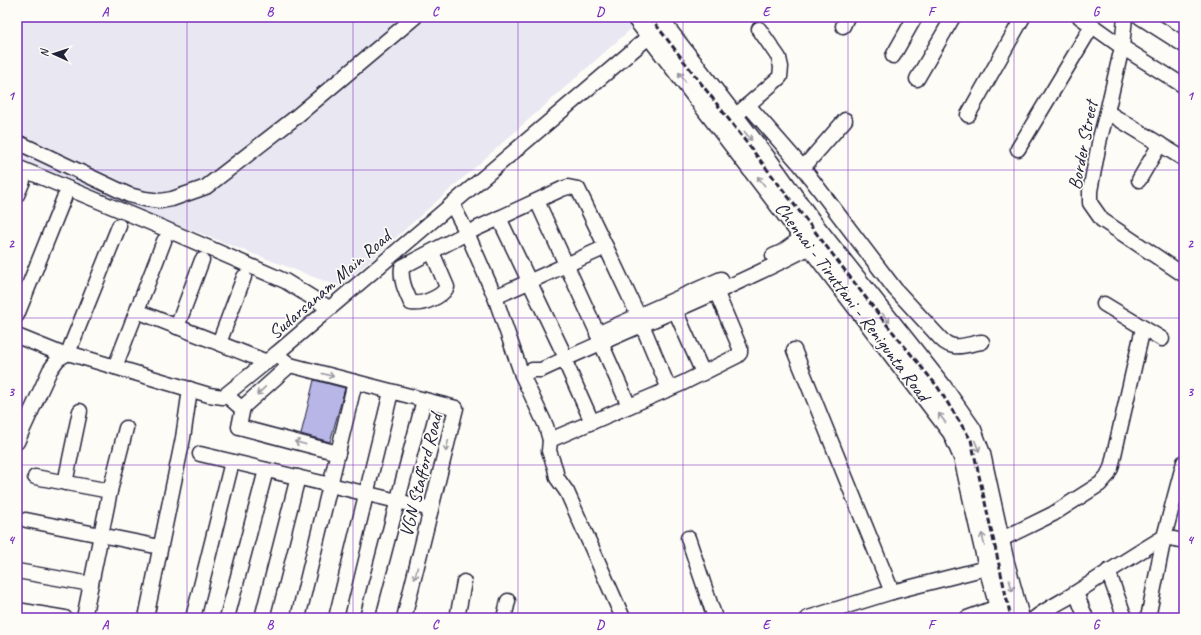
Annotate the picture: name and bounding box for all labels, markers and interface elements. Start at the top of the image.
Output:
text: A [102,4,110,20]
text: B [267,4,275,20]
text: C [432,4,440,20]
text: D [596,4,605,20]
text: E [763,4,772,20]
text: F [928,4,937,20]
text: G [1093,4,1101,20]
north arrow [34,34,74,74]
text: N [37,48,51,57]
one-way arrow [678,72,687,83]
text: 1 [8,88,16,104]
text: 1 [1187,88,1195,104]
street label: Border Street [1063,96,1104,192]
one-way arrow [744,131,752,142]
one-way arrow [757,175,765,186]
street label: Chennai - Tiruttani - Renigunta Road [769,197,937,409]
street label: Sudarsanam Main Road [264,223,398,344]
text: 2 [8,236,15,252]
text: 2 [1187,236,1194,252]
one-way arrow [882,312,890,323]
one-way arrow [321,372,334,379]
text: 3 [8,384,15,400]
text: 3 [1187,384,1194,400]
one-way arrow [256,386,266,396]
street label: VGN Stafford Road [394,408,449,539]
one-way arrow [938,412,946,423]
one-way arrow [294,439,307,447]
one-way arrow [442,440,450,453]
one-way arrow [974,440,982,452]
text: 4 [8,532,16,548]
text: 4 [1187,532,1195,548]
one-way arrow [979,533,987,546]
one-way arrow [411,566,419,579]
one-way arrow [1008,579,1015,592]
text: A [102,617,110,633]
text: B [267,617,275,633]
text: C [432,617,440,633]
text: D [596,617,605,633]
text: E [763,617,772,633]
text: F [928,617,937,633]
text: G [1093,617,1101,633]

